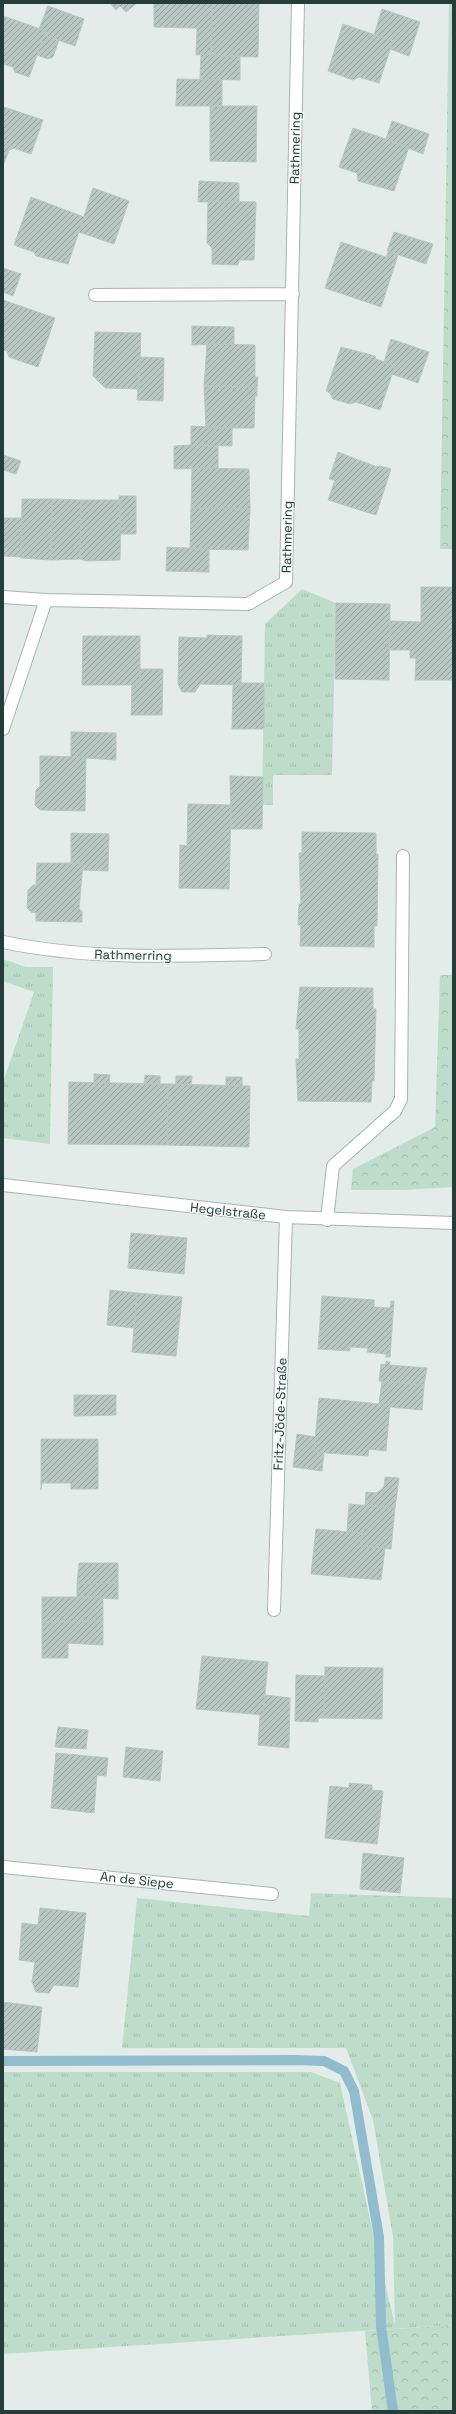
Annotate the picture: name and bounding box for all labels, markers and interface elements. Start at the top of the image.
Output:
street label: Rathmering [286,112,304,184]
street label: Rathmering [278,501,296,573]
street label: Rathmerring [94,946,172,964]
street label: Hegelstraße [189,1199,267,1223]
street label: Fritz-Jöde-Straße [270,1357,290,1471]
street label: An de Siepe [99,1868,175,1892]

